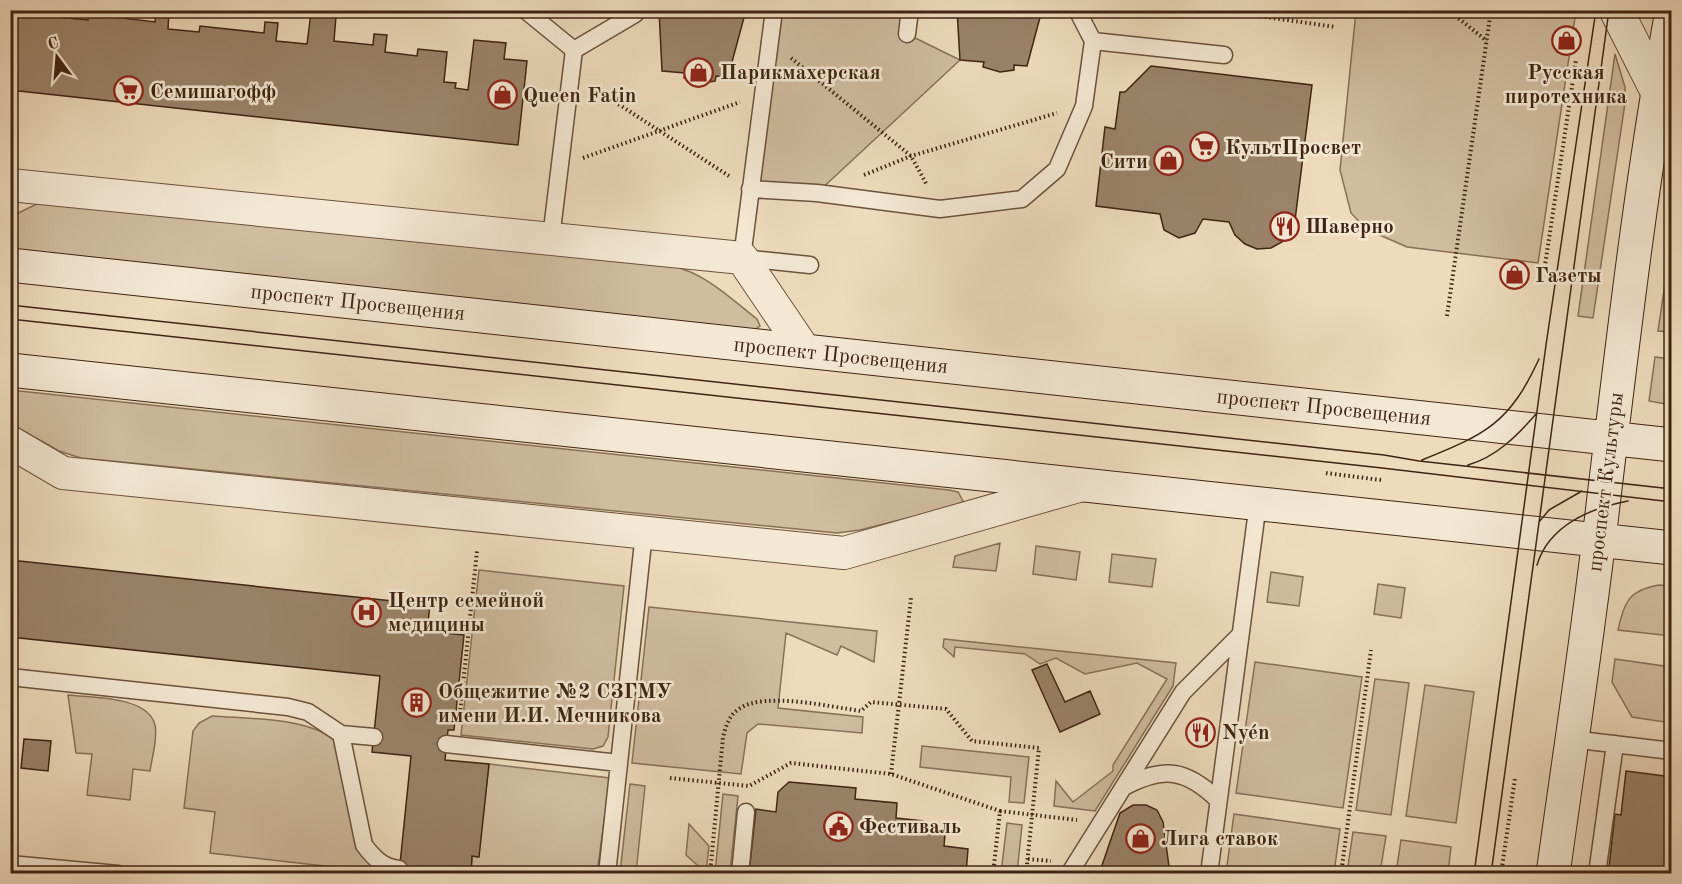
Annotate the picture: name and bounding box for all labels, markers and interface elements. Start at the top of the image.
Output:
shop icon: Русская пиротехника [1550,25,1582,57]
north arrow [27,27,87,87]
text: С [46,35,61,54]
shop icon: Парикмахерская [683,56,715,88]
place label: Парикмахерская [720,63,881,84]
place label: Русская пиротехника [1505,63,1628,108]
supermarket icon: Семишагофф [113,75,145,107]
shop icon: Queen Fatin [486,79,518,111]
place label: Семишагофф [150,82,276,103]
place label: Queen Fatin [523,86,636,107]
supermarket icon: КультПросвет [1188,131,1220,163]
place label: КультПросвет [1225,138,1361,159]
shop icon: Сити [1153,145,1185,177]
place label: Сити [1100,152,1148,173]
restaurant icon: Шаверно [1268,210,1300,242]
place label: Шаверно [1305,217,1394,238]
shop icon: Газеты [1498,259,1530,291]
place label: Газеты [1535,266,1602,287]
street label: проспект Просвещения [250,282,466,325]
street label: проспект Просвещения [733,335,949,378]
street label: проспект Просвещения [1216,387,1432,430]
street label: проспект Культуры [1585,391,1628,573]
place label: Центр семейной медицины [388,591,544,636]
hospital icon: Центр семейной медицины [351,596,383,628]
place label: Общежитие №2 СЗГМУ имени И.И. Мечникова [438,682,672,727]
building icon: Общежитие №2 СЗГМУ имени И.И. Мечникова [401,687,433,719]
restaurant icon: Nyén [1185,716,1217,748]
place label: Nyén [1222,723,1270,744]
public building icon: Фестиваль [822,810,854,842]
place label: Фестиваль [859,817,961,838]
shop icon: Лига ставок [1124,822,1156,854]
place label: Лига ставок [1161,829,1278,850]

